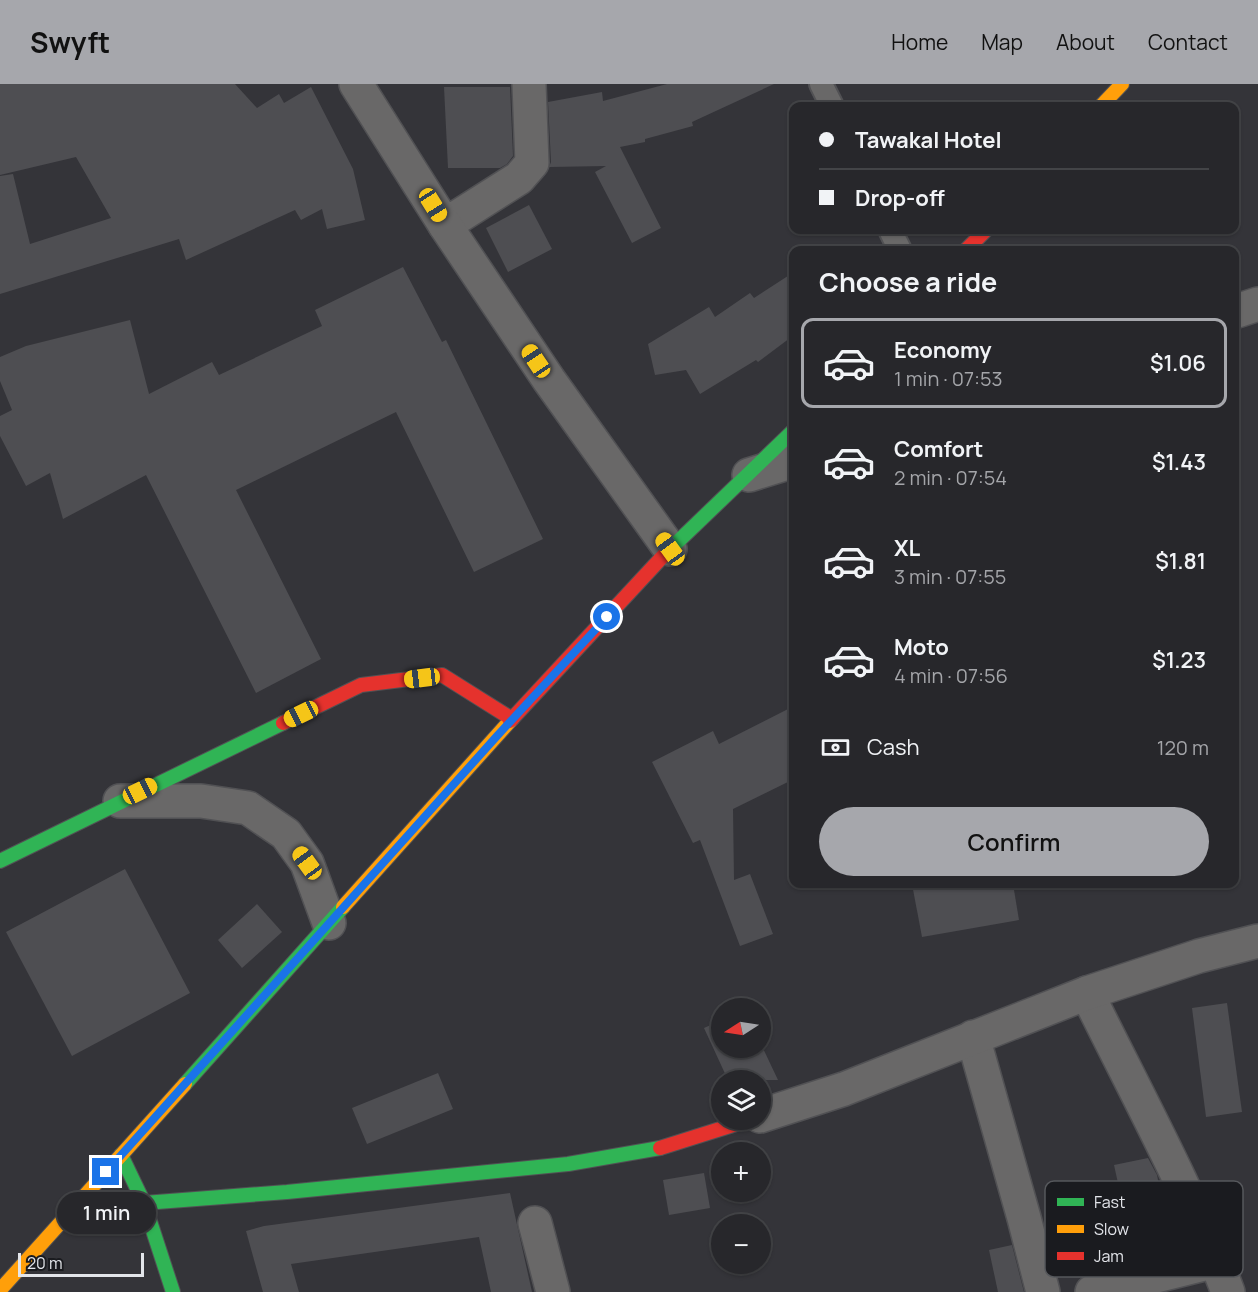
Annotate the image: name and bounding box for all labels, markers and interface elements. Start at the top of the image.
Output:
text: Swyft [30,23,110,61]
text: Home [891,28,948,56]
text: Map [981,28,1023,56]
text: About [1056,28,1115,56]
text: Contact [1148,28,1228,56]
text: Tawakal Hotel [855,125,1002,155]
text: Drop-off [855,183,945,213]
car [416,185,450,225]
text: Choose a ride [819,263,997,300]
text: Economy [894,335,992,365]
icon: car [822,336,876,390]
car [518,341,554,381]
text: $1.06 [1150,348,1206,378]
text: 1 min · 07:53 [894,365,1003,392]
text: Comfort [894,434,983,464]
icon: car [822,435,876,489]
text: $1.43 [1152,447,1206,477]
text: 2 min · 07:54 [894,464,1007,491]
car [652,529,688,569]
text: XL [894,533,920,563]
icon: car [822,534,876,588]
text: $1.81 [1155,546,1206,576]
text: 3 min · 07:55 [894,563,1006,590]
route start [593,603,620,630]
text: Moto [894,632,949,662]
icon: car [822,633,876,687]
text: $1.23 [1152,645,1206,675]
text: 4 min · 07:56 [894,662,1008,689]
car [403,667,441,689]
car [281,698,321,730]
icon: cash [819,731,852,764]
text: Cash [867,732,920,762]
text: 120 m [1157,734,1209,761]
car [120,775,160,807]
button: Confirm [819,807,1209,876]
car [289,843,325,883]
north arrow [711,998,771,1058]
map controls [711,998,771,1274]
button: layers [711,1070,771,1130]
button: + [711,1142,771,1202]
route end [92,1158,119,1185]
legend [1045,1181,1243,1277]
text: Fast [1094,1191,1125,1213]
callout: 1 min [57,1193,156,1235]
text: 1 min [83,1199,130,1226]
button: − [711,1214,771,1274]
text: Slow [1094,1218,1129,1240]
text: Jam [1094,1245,1124,1267]
scale bar [18,1250,144,1278]
text: 20 m [27,1252,63,1274]

